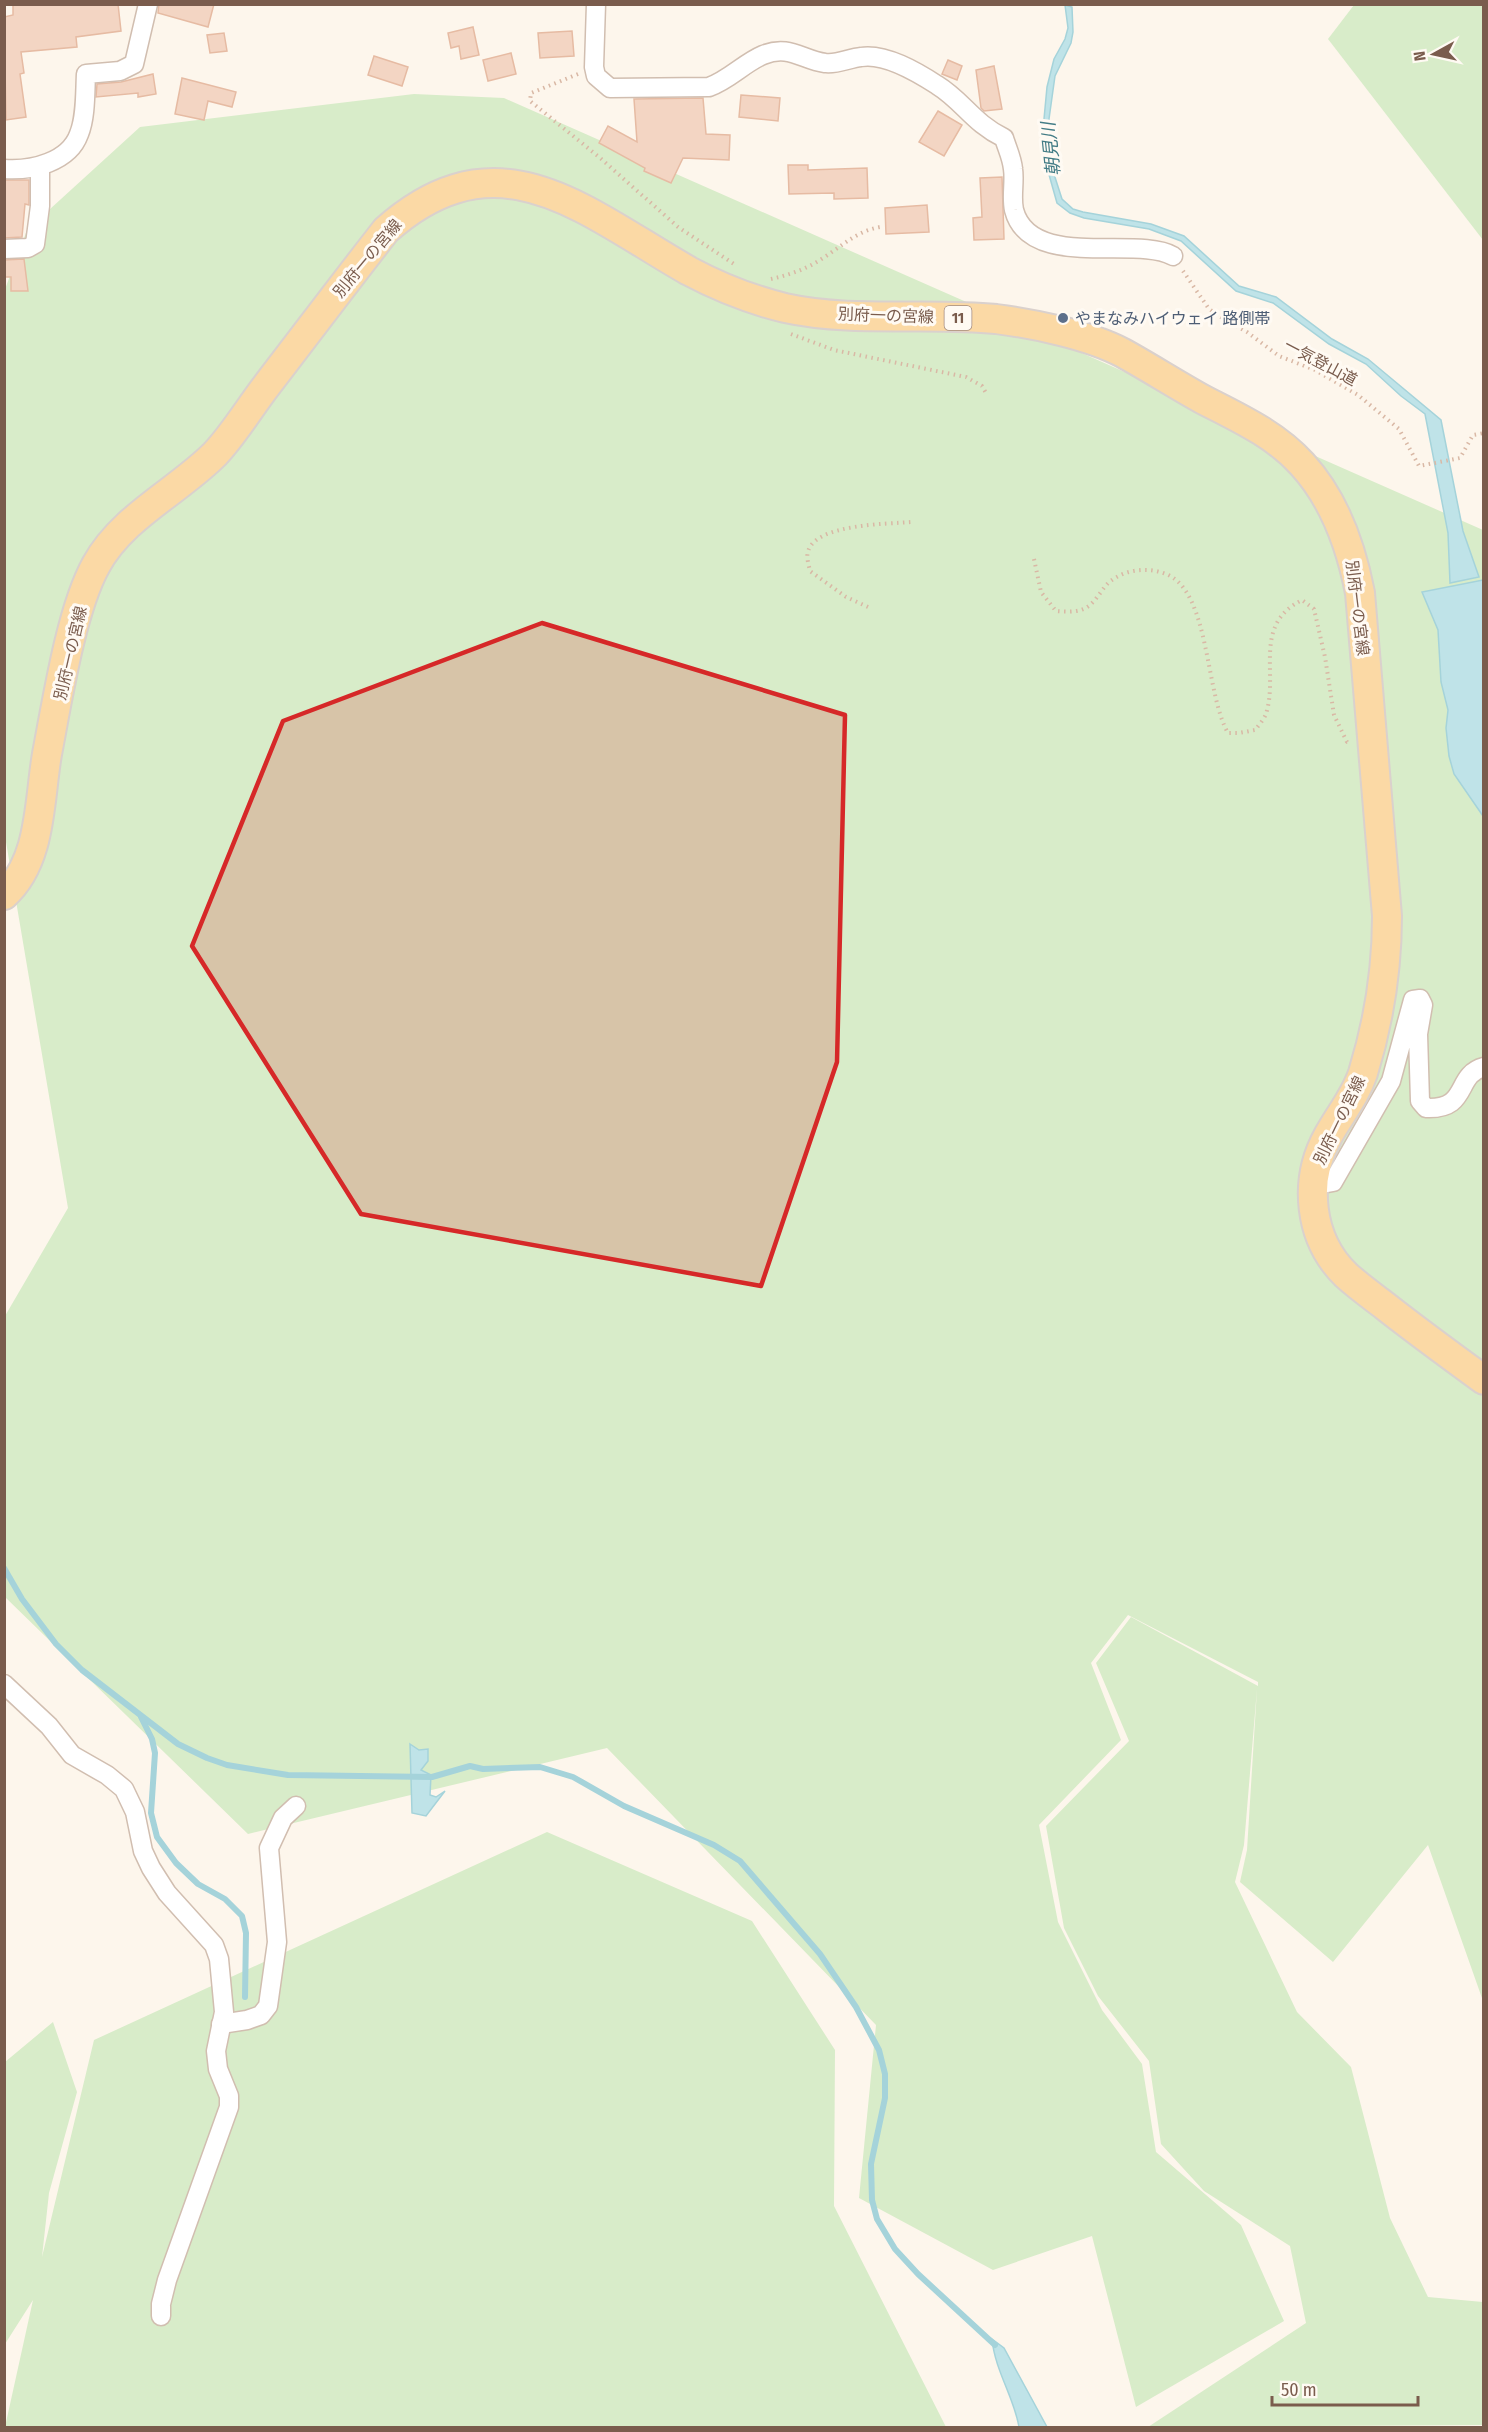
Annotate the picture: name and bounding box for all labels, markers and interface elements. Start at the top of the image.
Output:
north arrow [1404,24,1464,84]
text: N [1410,50,1430,62]
water label: 朝見川 [1037,119,1065,177]
street label: 別府一の宮線 [329,215,406,301]
street label: 別府一の宮線 [838,304,934,327]
road number: 11 [944,306,972,330]
place label: やまなみハイウェイ 路側帯 [1075,309,1270,328]
marker: やまなみハイウェイ 路側帯 [1056,311,1070,325]
street label: 一気登山道 [1281,335,1361,390]
street label: 別府一の宮線 [1342,559,1373,657]
street label: 別府一の宮線 [50,604,91,702]
street label: 別府一の宮線 [1310,1073,1369,1168]
scale bar [1272,2369,1418,2407]
text: 50 m [1281,2379,1317,2401]

